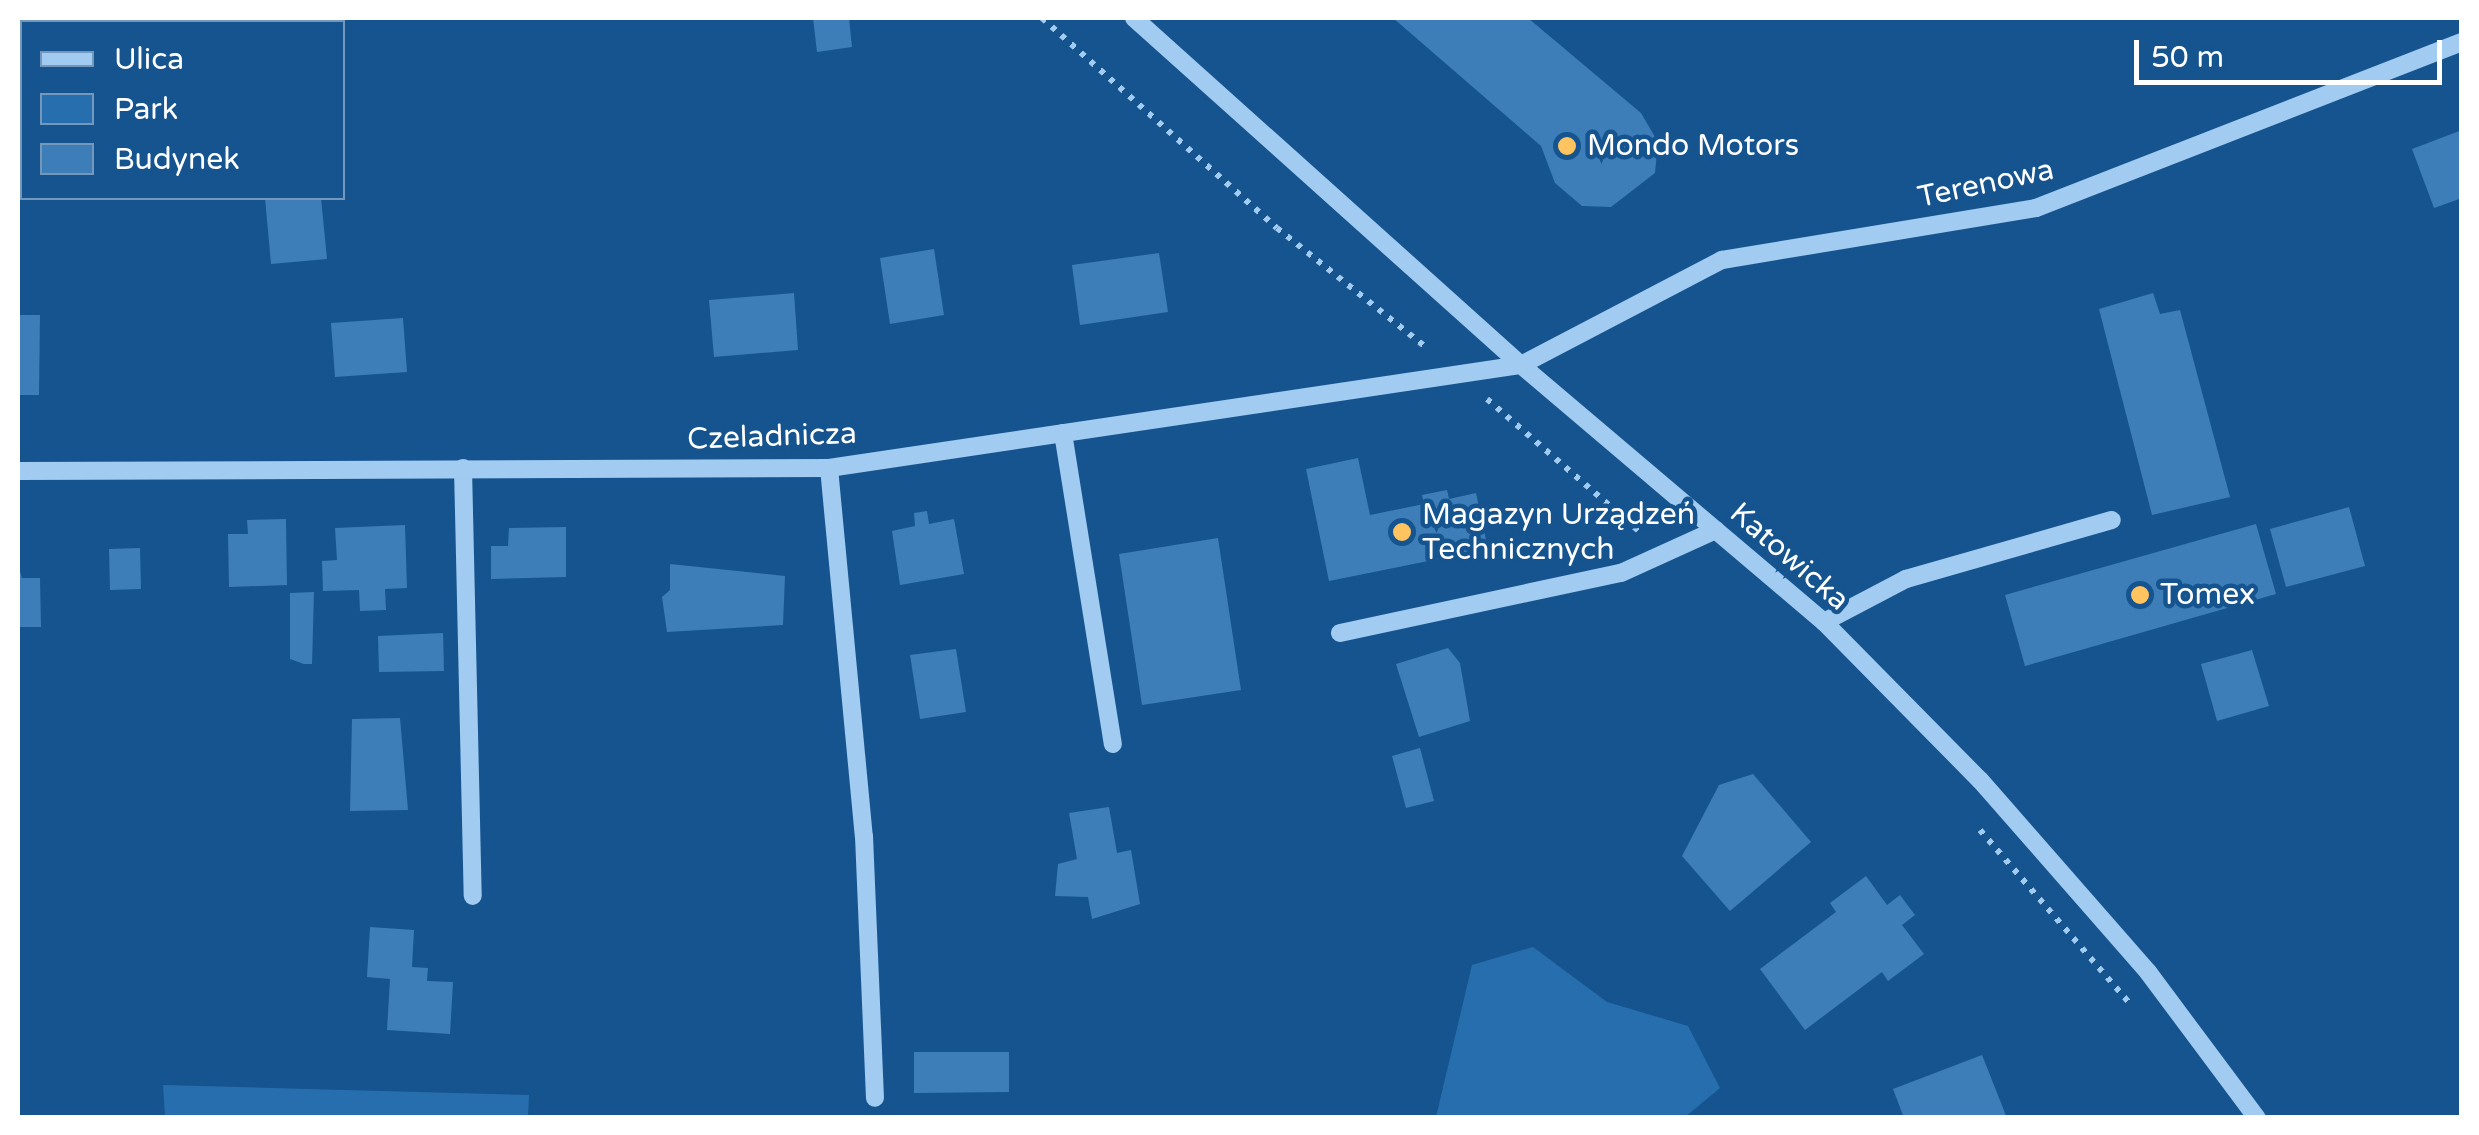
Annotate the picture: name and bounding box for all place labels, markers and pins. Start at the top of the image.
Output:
place label: Mondo Motors [1587,128,1799,164]
marker: Mondo Motors [1556,135,1578,157]
place label: Magazyn Urządzeń Technicznych [1422,497,1695,568]
marker: Magazyn Urządzeń Technicznych [1391,521,1413,543]
place label: Tomex [2160,577,2255,613]
marker: Tomex [2129,584,2151,606]

